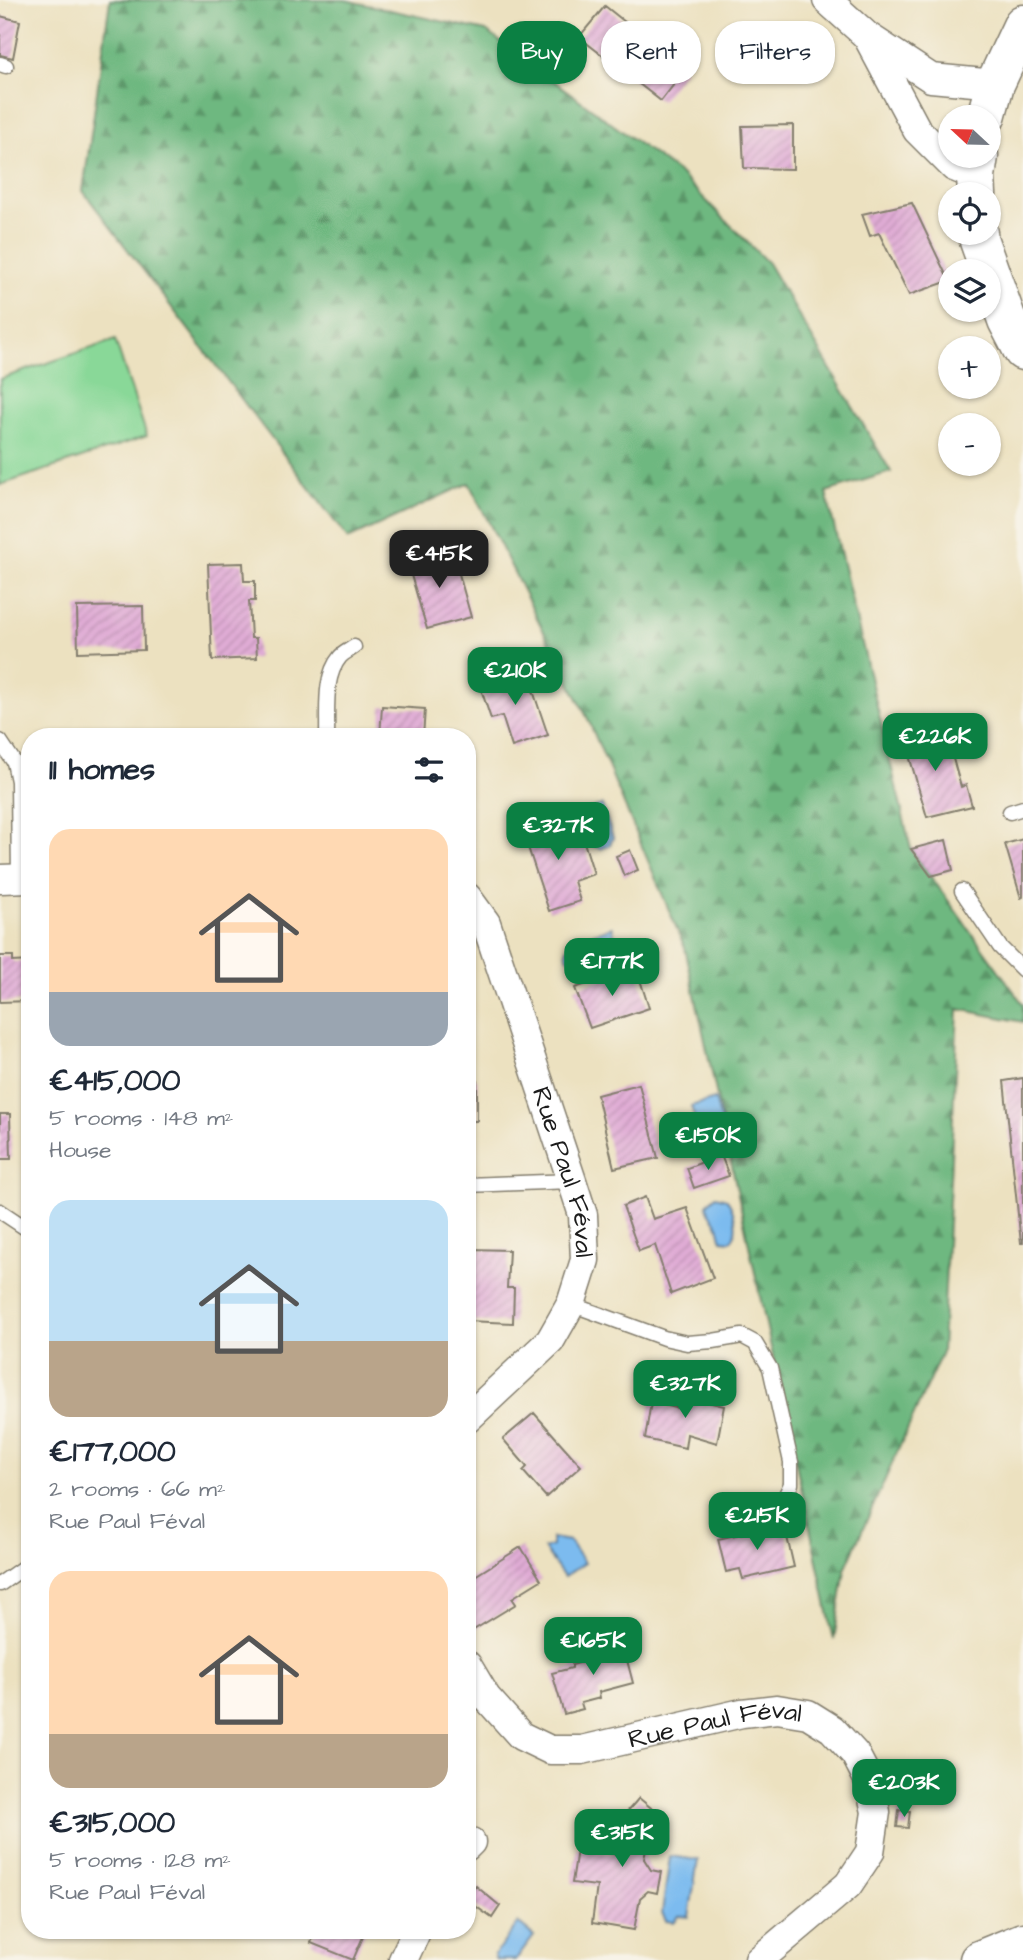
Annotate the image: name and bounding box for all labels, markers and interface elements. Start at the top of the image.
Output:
chip: Buy [497,21,587,84]
chip: Rent [601,21,701,84]
chip: Filters [715,21,835,84]
north arrow [938,105,1001,168]
map controls [938,105,1001,476]
button: locate [938,182,1001,245]
button: layers [938,259,1001,322]
button: + [938,336,1001,399]
button: − [938,413,1001,476]
pin: €415K [390,530,488,590]
text: €415K [405,537,473,569]
pin: €210K [466,648,564,707]
text: €210K [484,654,546,686]
pin: €226K [886,714,984,773]
text: €226K [899,720,971,752]
text: 11 homes [49,749,155,791]
icon: filters [410,751,448,789]
pin: €327K [509,802,607,862]
text: €327K [522,809,594,841]
icon: home [186,875,312,1001]
pin: €177K [563,939,661,998]
text: €177K [580,945,644,977]
text: €415,000 [49,1060,180,1102]
street label: Rue Paul Féval [523,1082,602,1258]
text: 5 rooms · 148 m² [49,1102,233,1134]
pin: €150K [659,1112,757,1172]
text: €150K [675,1119,741,1151]
text: House [49,1134,112,1166]
icon: home [186,1246,312,1372]
pin: €327K [636,1360,734,1420]
text: €327K [649,1367,721,1399]
text: €177,000 [49,1431,176,1473]
text: 2 rooms · 66 m² [49,1473,226,1505]
pin: €215K [708,1492,806,1552]
text: €215K [725,1499,789,1531]
text: Rue Paul Féval [49,1505,205,1537]
icon: home [186,1617,312,1743]
pin: €165K [544,1618,642,1677]
text: €165K [560,1624,626,1656]
street label: Rue Paul Féval [625,1691,804,1758]
pin: €203K [855,1759,953,1819]
text: €203K [868,1766,940,1798]
text: €315,000 [49,1802,175,1844]
pin: €315K [573,1810,671,1869]
text: €315K [590,1816,654,1848]
text: 5 rooms · 128 m² [49,1844,231,1876]
text: Rue Paul Féval [49,1876,205,1908]

